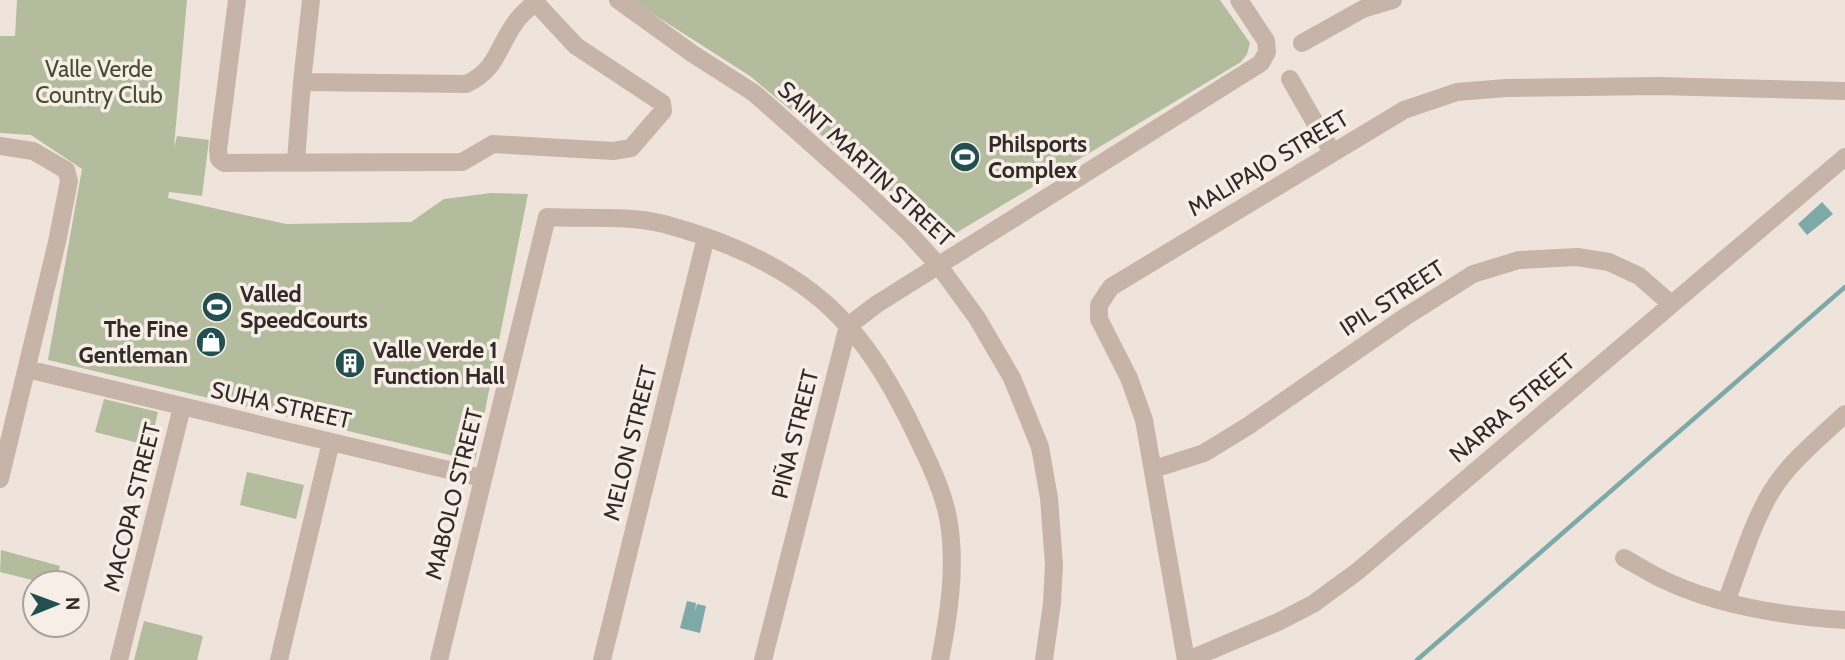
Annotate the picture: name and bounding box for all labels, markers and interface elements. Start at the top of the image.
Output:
park label: Valle Verde Country Club [35,55,163,109]
street label: SAINT MARTIN STREET [772,75,960,253]
street label: MALIPAJO STREET [1182,104,1354,222]
place label: Philsports Complex [988,130,1087,184]
sports icon: Philsports Complex [948,140,982,174]
street label: IPIL STREET [1335,254,1449,342]
place label: Valled SpeedCourts [240,280,368,334]
sports icon: Valled SpeedCourts [200,290,234,324]
place label: The Fine Gentleman [79,315,188,369]
shop icon: The Fine Gentleman [194,325,228,359]
place label: Valle Verde 1 Function Hall [373,336,505,390]
building icon: Valle Verde 1 Function Hall [333,346,367,380]
street label: NARRA STREET [1444,348,1580,468]
street label: MELON STREET [597,363,663,523]
street label: PIÑA STREET [765,367,825,501]
street label: SUHA STREET [208,375,354,435]
street label: MABOLO STREET [419,405,489,583]
street label: MACOPA STREET [97,420,167,594]
north arrow [21,569,91,639]
text: N [61,597,84,611]

